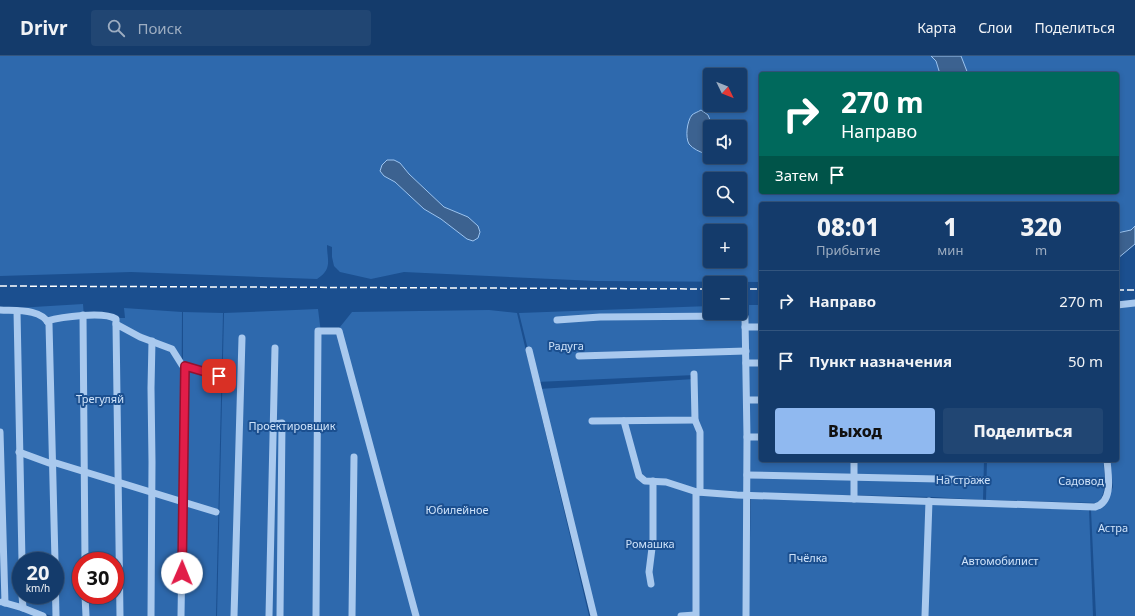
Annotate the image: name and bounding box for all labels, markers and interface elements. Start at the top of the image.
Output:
search box [91,10,371,46]
text: Drivr [20,15,67,41]
icon: search [105,17,127,39]
text: Поиск [137,18,182,38]
text: Карта [917,18,956,37]
text: Слои [978,18,1012,37]
text: Поделиться [1034,18,1115,37]
north arrow [703,68,747,112]
map controls [703,68,747,320]
text: 270 m [841,83,924,121]
icon: right [775,88,827,140]
text: Направо [841,119,917,143]
button: sound [703,120,747,164]
icon: arrive [826,164,848,186]
text: Затем [775,165,818,185]
button: search [703,172,747,216]
text: 08:01 [817,210,879,243]
text: 1 [943,210,957,243]
text: 320 [1020,210,1062,243]
button: + [703,224,747,268]
text: Прибытие [816,241,880,259]
text: мин [937,241,963,259]
text: m [1035,241,1047,259]
button: − [703,276,747,320]
icon: right [775,290,797,312]
text: Направо [809,291,876,311]
text: 270 m [1059,291,1103,311]
park label: Радуга [548,338,584,353]
icon: arrive [775,350,797,372]
text: Пункт назначения [809,351,952,371]
text: 50 m [1068,351,1103,371]
pin [202,359,236,393]
icon: arrive [208,365,230,387]
park label: Трегуляй [76,391,124,406]
button: Выход [775,408,935,454]
button: Поделиться [943,408,1103,454]
park label: Проектировщик [248,418,336,433]
park label: На страже [936,472,990,487]
park label: Садовод [1058,473,1104,488]
park label: Юбилейное [425,502,489,517]
park label: Астра [1098,520,1128,535]
park label: Ромашка [625,536,675,551]
park label: Пчёлка [789,550,827,565]
speed limit sign: 30 [72,552,124,604]
position arrow [161,552,203,594]
park label: Автомобилист [962,553,1038,568]
text: 20 [27,559,49,586]
text: km/h [26,581,50,595]

